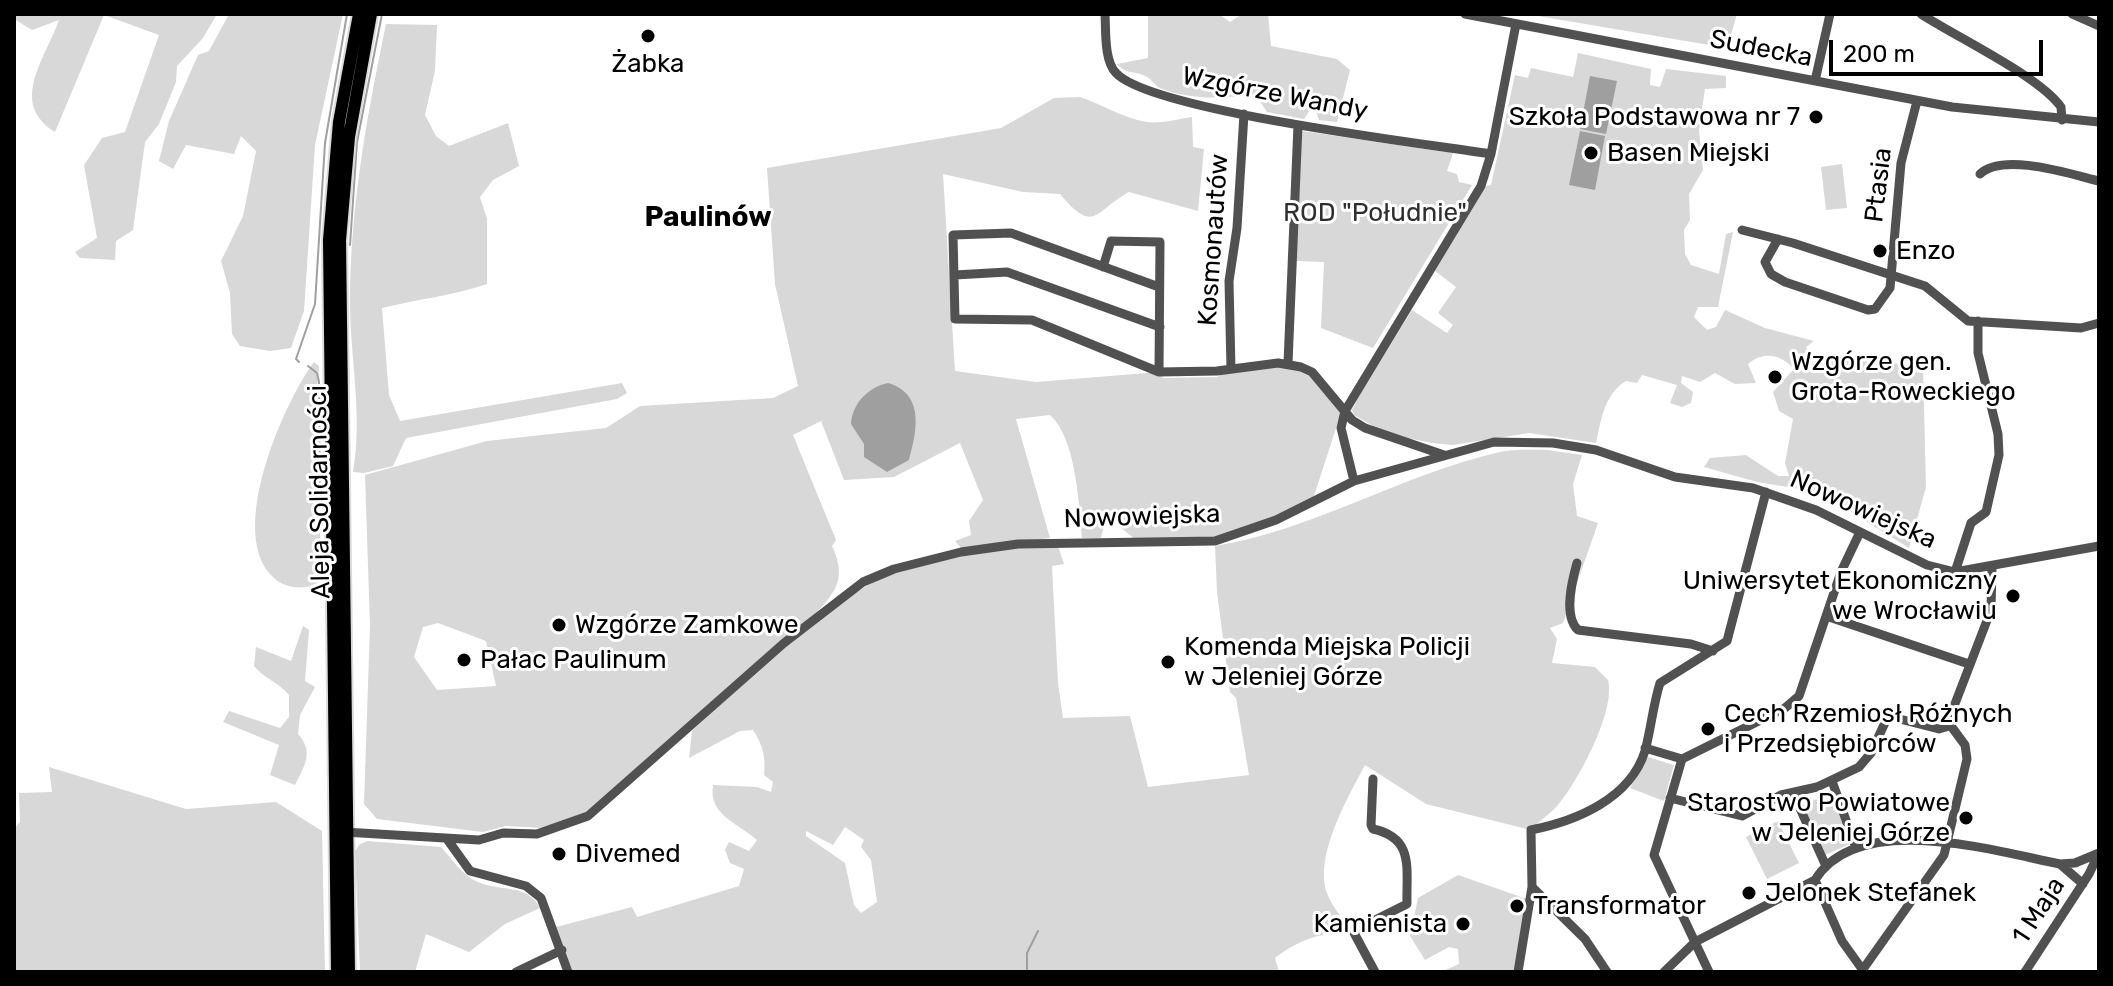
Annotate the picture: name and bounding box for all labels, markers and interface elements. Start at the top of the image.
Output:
street label: Sudecka [1707,24,1815,74]
scale bar [1833,24,2047,74]
marker: Żabka [639,27,657,45]
text: 200 m [1843,40,1915,68]
place label: Żabka [612,48,684,80]
street label: Wzgórze Wandy [1180,61,1370,127]
place label: Szkoła Podstawowa nr 7 [1509,101,1800,133]
marker: Szkoła Podstawowa nr 7 [1807,108,1825,126]
place label: Basen Miejski [1607,137,1770,169]
marker: Basen Miejski [1582,144,1600,162]
street label: Ptasia [1859,146,1899,224]
street label: Kosmonautów [1192,153,1236,327]
park label: ROD "Południe" [1283,197,1467,229]
district label: Paulinów [644,201,772,235]
place label: Enzo [1896,235,1956,267]
marker: Enzo [1871,242,1889,260]
place label: Wzgórze gen. Grota-Roweckiego [1791,346,2016,408]
marker: Wzgórze gen. Grota-Roweckiego [1766,368,1784,386]
street label: Aleja Solidarności [303,385,337,599]
street label: Nowowiejska [1785,464,1941,556]
street label: Nowowiejska [1063,499,1221,535]
place label: Uniwersytet Ekonomiczny we Wrocławiu [1683,565,1997,626]
marker: Uniwersytet Ekonomiczny we Wrocławiu [2004,587,2022,605]
place label: Wzgórze Zamkowe [575,609,799,641]
marker: Wzgórze Zamkowe [550,616,568,634]
place label: Komenda Miejska Policji w Jeleniej Górze [1184,631,1470,692]
place label: Pałac Paulinum [480,644,667,676]
marker: Pałac Paulinum [455,651,473,669]
marker: Komenda Miejska Policji w Jeleniej Górze [1159,653,1177,671]
place label: Cech Rzemiosł Różnych i Przedsiębiorców [1724,698,2013,760]
marker: Cech Rzemiosł Różnych i Przedsiębiorców [1699,720,1717,738]
place label: Starostwo Powiatowe w Jeleniej Górze [1687,787,1950,848]
marker: Starostwo Powiatowe w Jeleniej Górze [1957,809,1975,827]
place label: Divemed [575,838,681,870]
marker: Divemed [550,845,568,863]
street label: 1 Maja [2006,872,2072,950]
place label: Jelonek Stefanek [1765,877,1976,909]
marker: Jelonek Stefanek [1740,884,1758,902]
place label: Transformator [1533,890,1706,922]
marker: Transformator [1508,897,1526,915]
place label: Kamienista [1313,908,1447,940]
marker: Kamienista [1454,915,1472,933]

